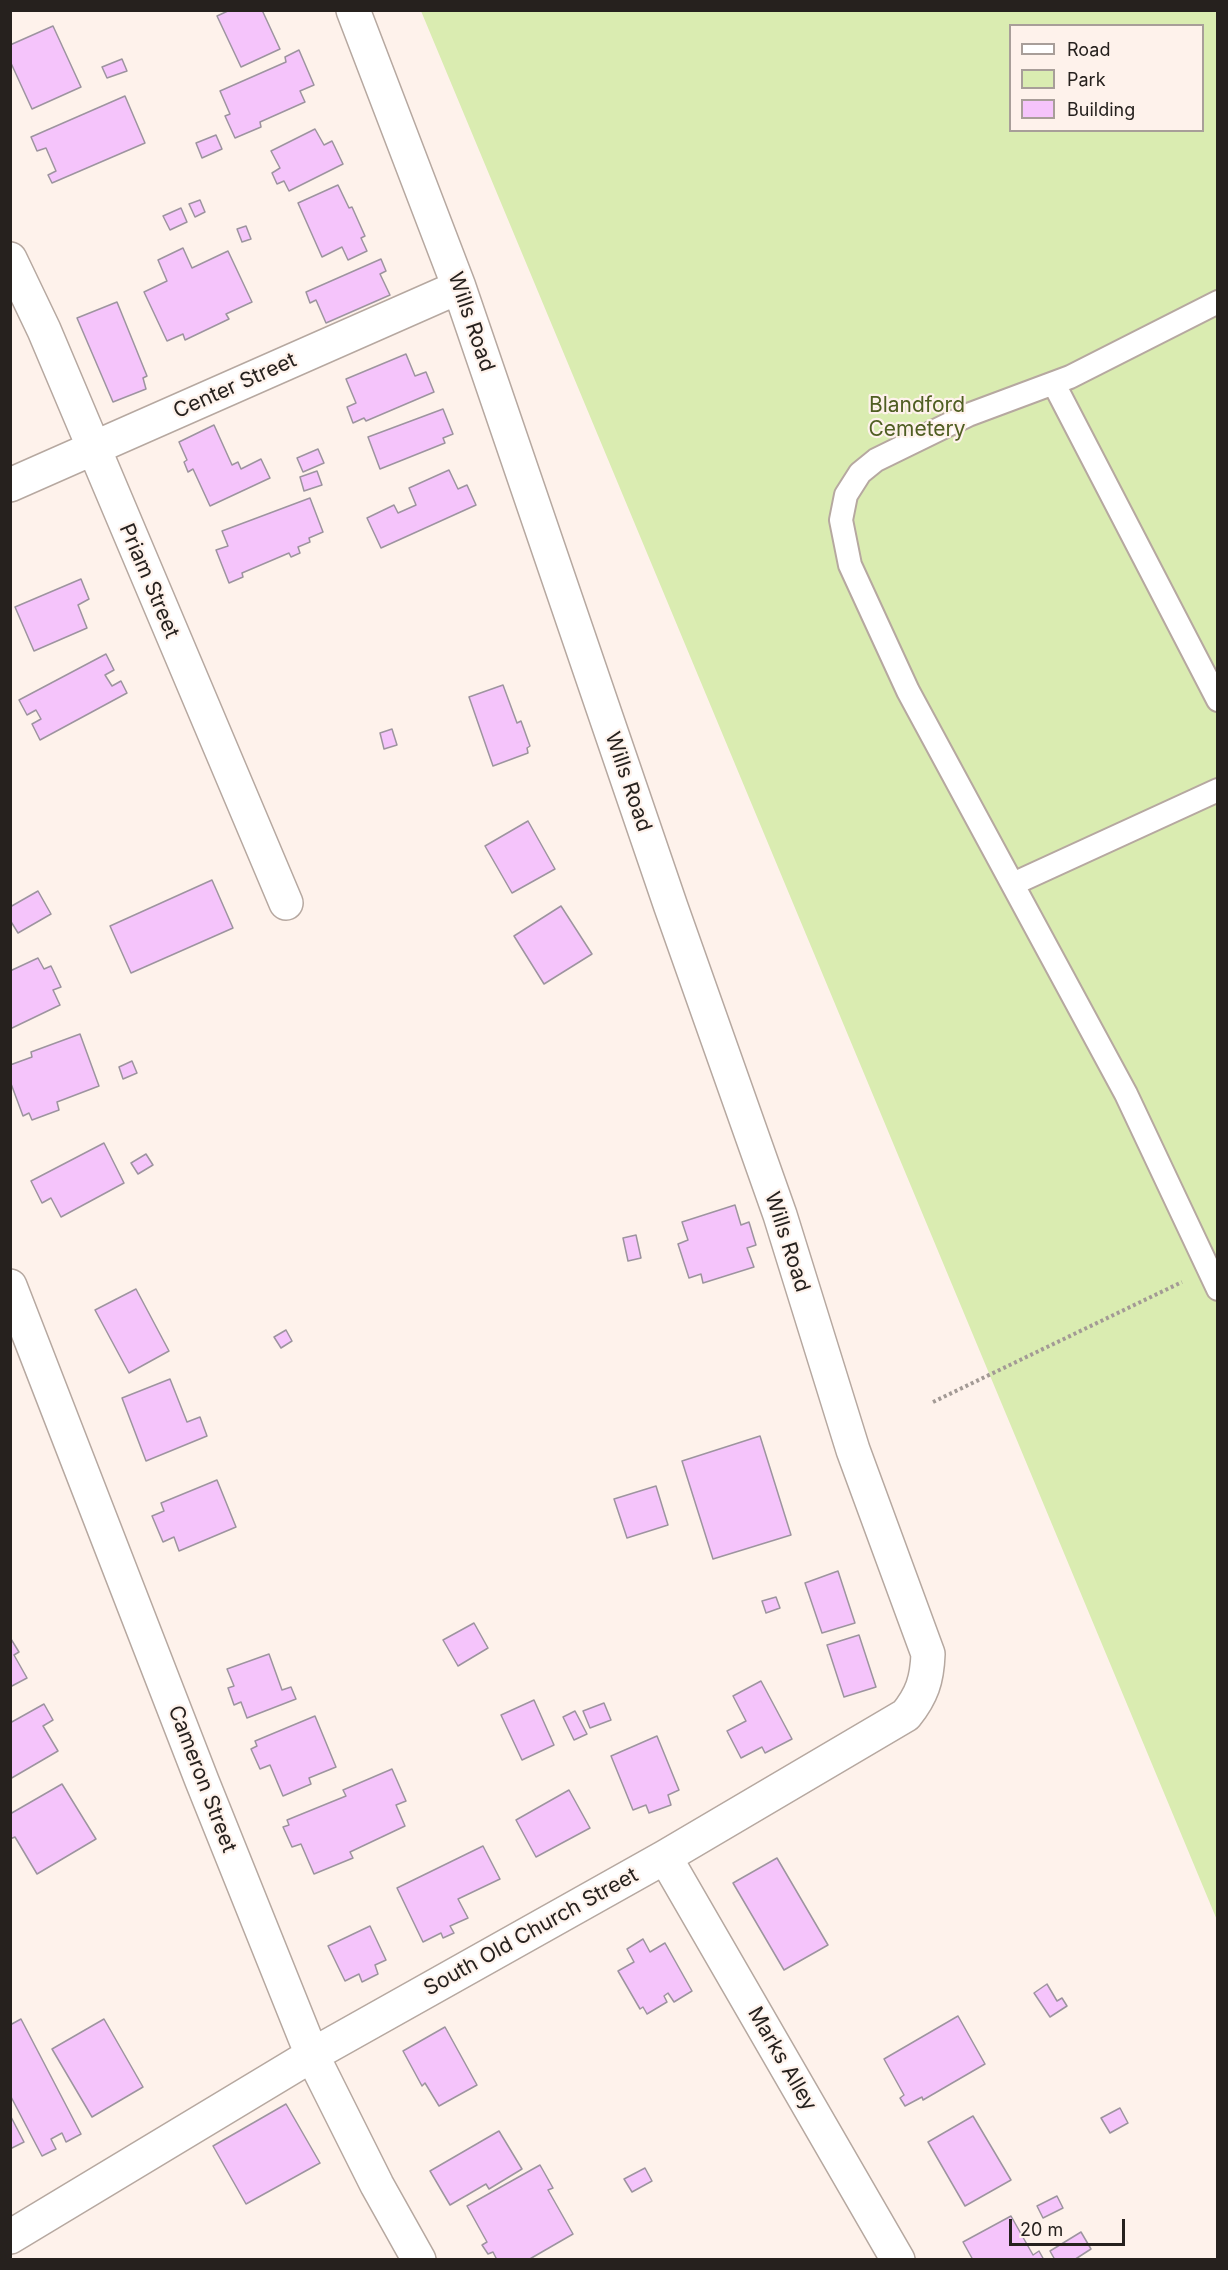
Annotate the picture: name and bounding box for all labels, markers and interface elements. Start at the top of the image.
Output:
legend [1009,24,1204,132]
text: Road [1067,39,1110,60]
text: Park [1067,69,1106,90]
text: Building [1067,99,1135,120]
street label: Wills Road [442,269,500,375]
street label: Center Street [170,348,300,424]
park label: Blandford Cemetery [868,393,966,443]
street label: Priam Street [114,520,184,642]
street label: Wills Road [599,729,657,835]
street label: Wills Road [759,1189,815,1295]
street label: Cameron Street [162,1702,242,1856]
street label: South Old Church Street [420,1863,642,2001]
street label: Marks Alley [742,2003,822,2115]
scale bar [1012,2207,1128,2245]
text: 20 m [1020,2219,1063,2240]

